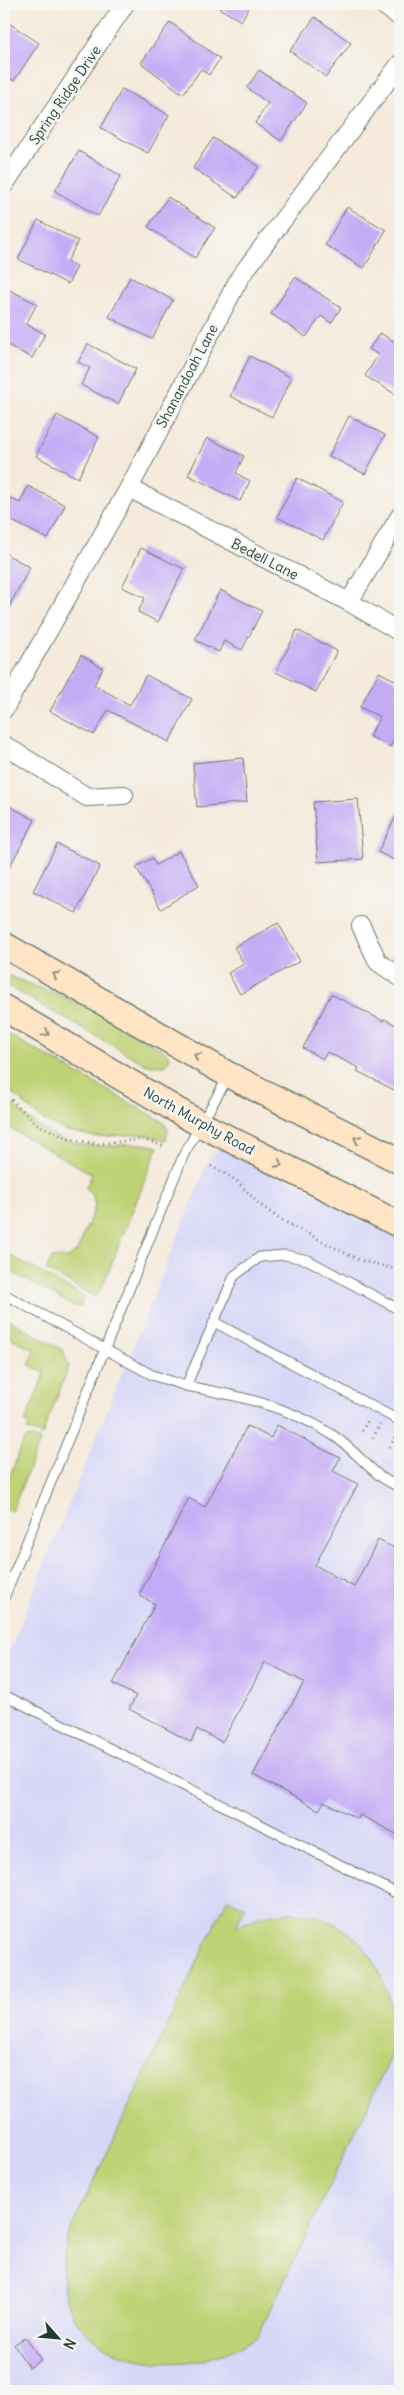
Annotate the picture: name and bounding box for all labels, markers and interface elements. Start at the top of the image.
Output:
street label: Spring Ridge Drive [25,42,105,148]
street label: Shanandoah Lane [152,321,222,431]
street label: Bedell Lane [228,534,302,584]
one-way arrow [53,971,62,981]
one-way arrow [40,1026,49,1036]
one-way arrow [193,1053,202,1063]
street label: North Murphy Road [140,1083,258,1159]
one-way arrow [353,1135,362,1145]
one-way arrow [273,1158,282,1168]
north arrow [32,2312,82,2362]
text: N [59,2336,80,2352]

